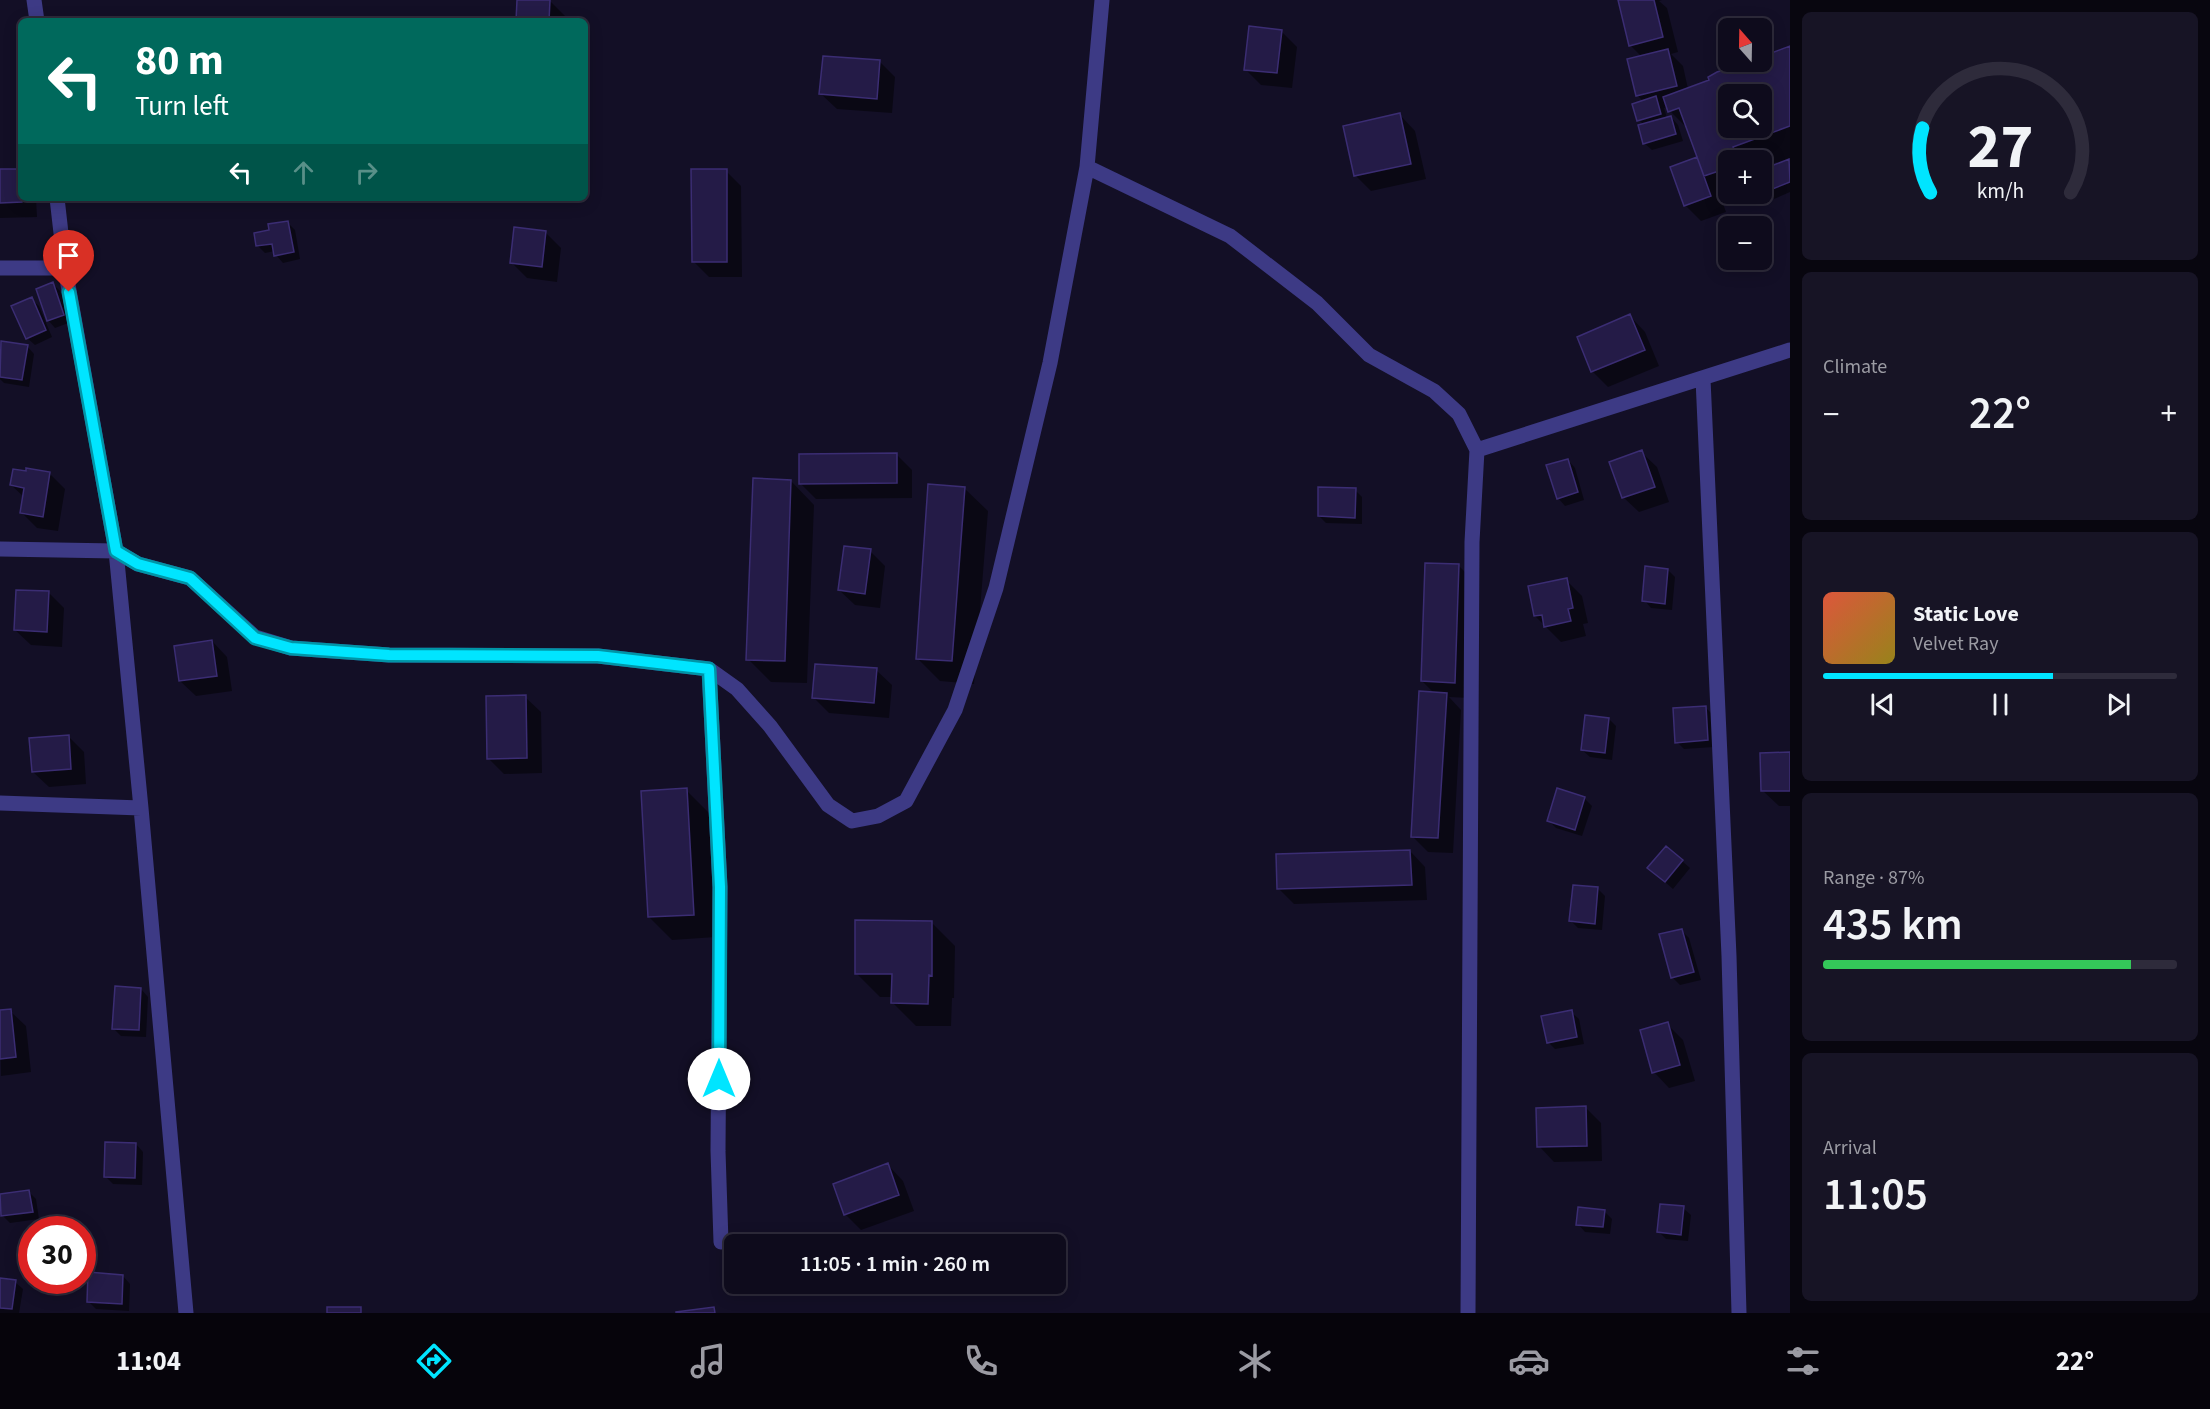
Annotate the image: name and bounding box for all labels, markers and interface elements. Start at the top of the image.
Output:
north arrow [1718,18,1772,72]
map controls [1718,18,1772,270]
text: 80 m [135,31,224,91]
icon: left [36,42,114,120]
button: search [1718,84,1772,138]
text: Turn left [135,87,229,126]
text: 27 [1967,103,2033,192]
button: + [1718,150,1772,204]
icon: left [224,156,257,189]
icon: ahead [287,156,320,189]
icon: right [350,156,383,189]
text: km/h [1976,176,2024,207]
button: − [1718,216,1772,270]
pin [43,230,94,292]
icon: arrive [52,239,85,272]
text: Climate [1823,353,1887,381]
text: 22° [1969,382,2031,446]
text: − [1823,391,1839,438]
text: + [2161,391,2177,438]
text: Static Love [1913,598,2019,630]
text: Velvet Ray [1913,630,1999,658]
icon: previous [1866,688,1899,721]
icon: pause [1984,688,2017,721]
icon: next [2102,688,2135,721]
text: Range · 87% [1823,864,1924,892]
text: 435 km [1823,893,1963,957]
position arrow [687,1047,751,1111]
text: Arrival [1823,1134,1877,1162]
text: 11:05 [1823,1163,1928,1227]
speed limit sign: 30 [18,1216,96,1294]
text: 11:05 · 1 min · 260 m [800,1248,990,1280]
icon: directions [413,1340,455,1382]
icon: music [687,1340,729,1382]
icon: phone [960,1340,1002,1382]
icon: climate [1234,1340,1276,1382]
icon: car [1508,1340,1550,1382]
icon: filters [1782,1340,1824,1382]
text: 11:04 [116,1342,181,1381]
text: 22° [2056,1342,2094,1381]

